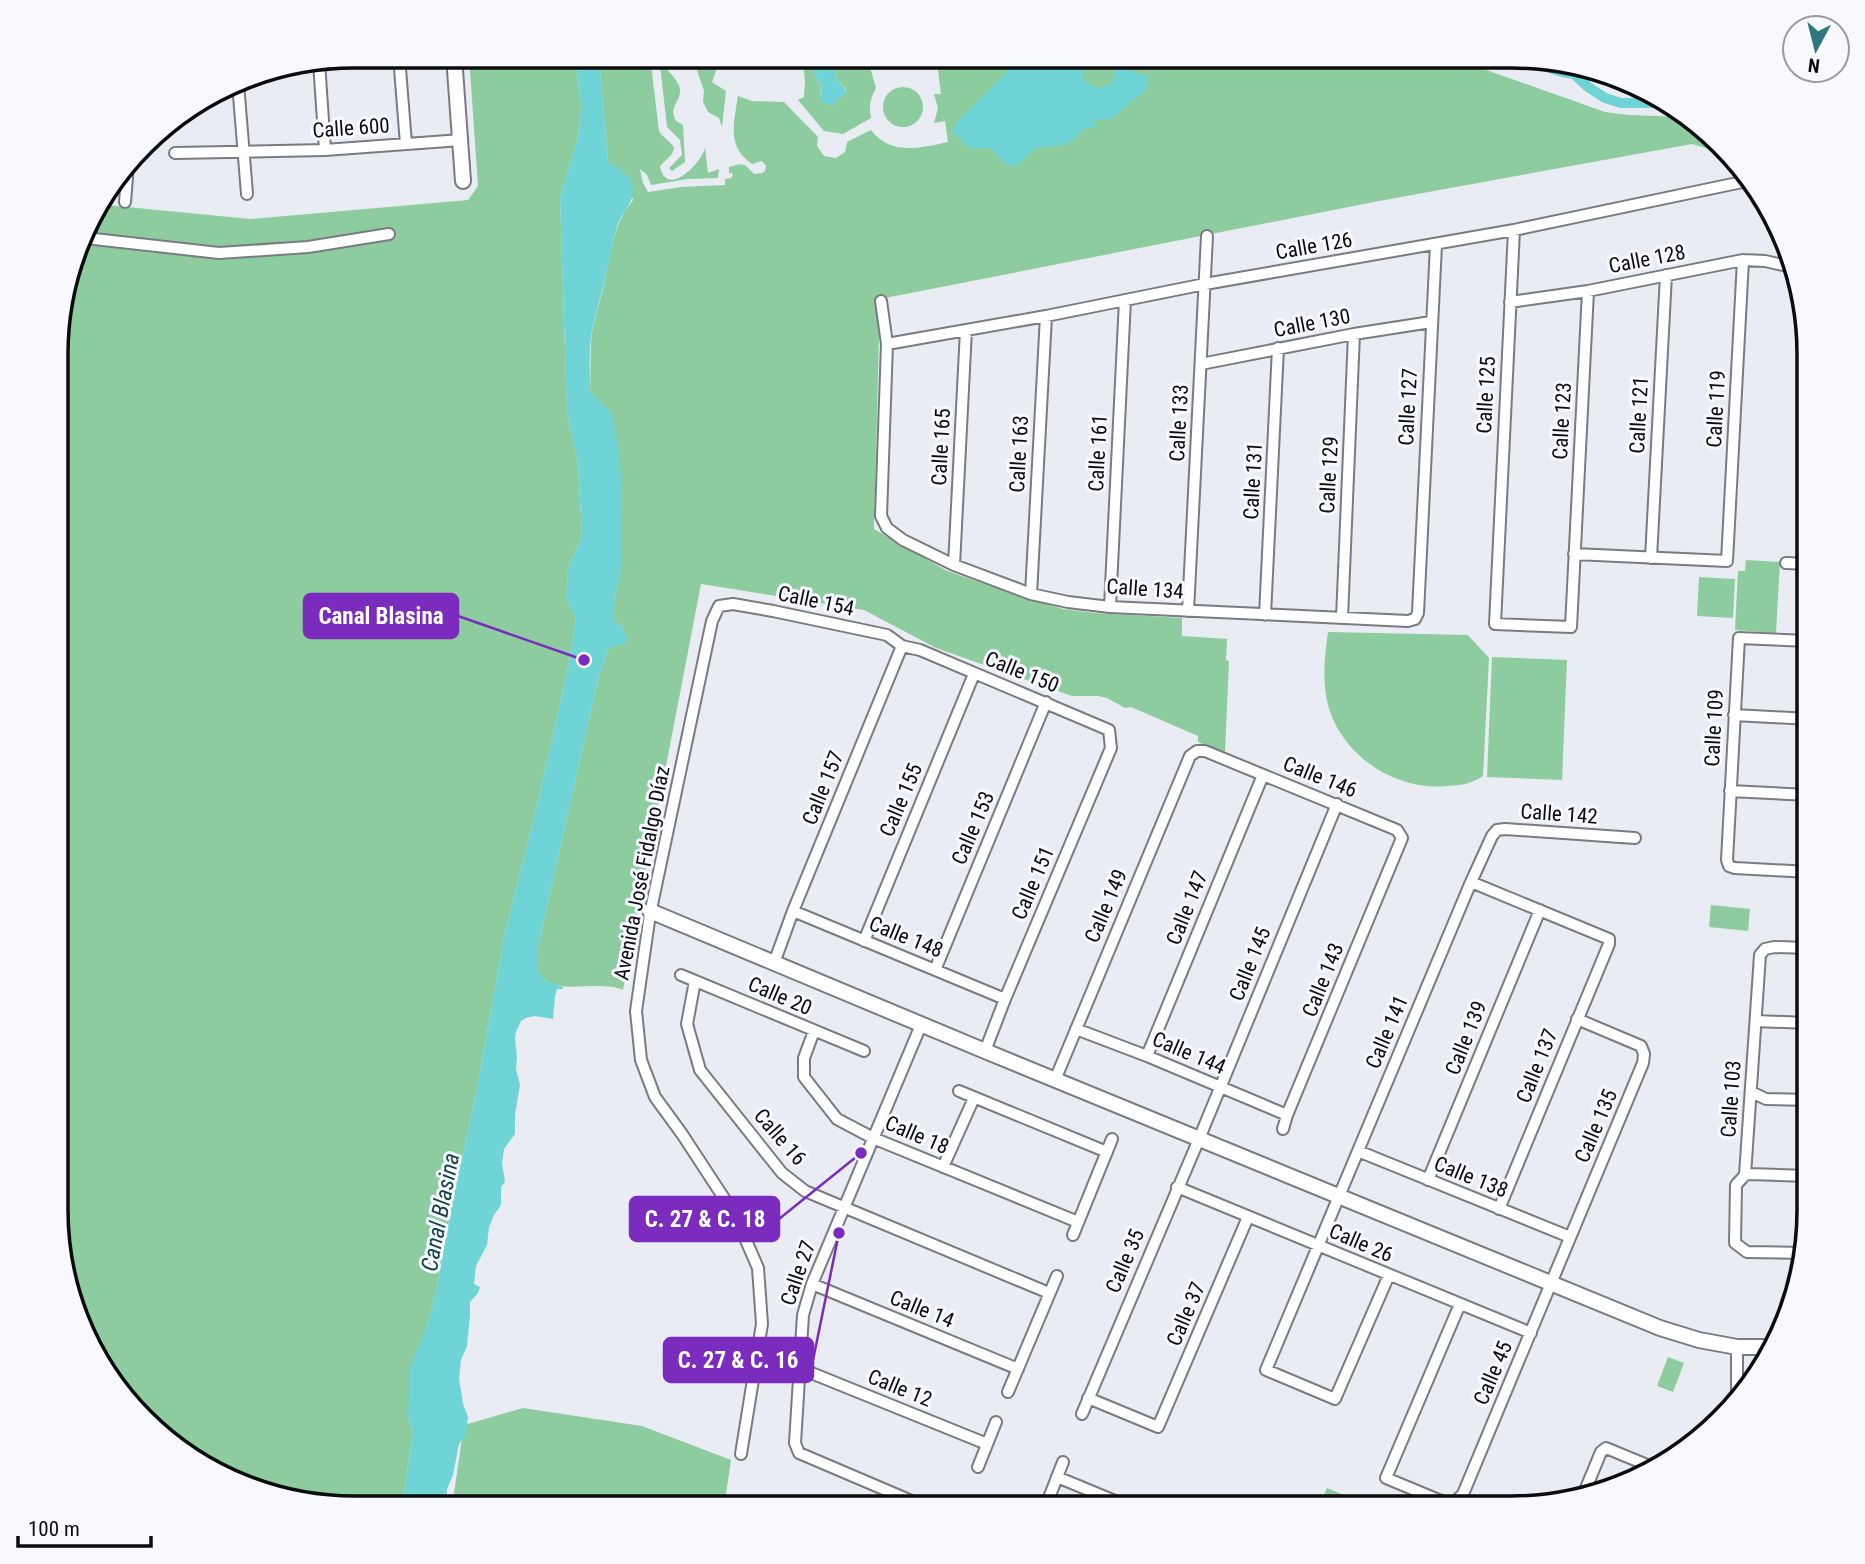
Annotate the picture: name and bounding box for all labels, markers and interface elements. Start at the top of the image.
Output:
north arrow [1781,14,1851,84]
text: N [1807,53,1821,78]
street label: Calle 600 [312,113,390,143]
street label: Calle 126 [1274,227,1354,265]
street label: Calle 128 [1607,240,1687,278]
street label: Calle 130 [1272,304,1352,342]
street label: Calle 125 [1472,356,1500,434]
street label: Calle 127 [1394,368,1422,446]
street label: Calle 119 [1702,370,1730,448]
street label: Calle 121 [1625,376,1653,454]
street label: Calle 123 [1548,382,1576,460]
street label: Calle 133 [1165,384,1193,462]
street label: Calle 165 [927,408,955,486]
street label: Calle 161 [1084,414,1112,492]
street label: Calle 163 [1005,415,1033,493]
street label: Calle 129 [1315,436,1343,514]
street label: Calle 131 [1239,442,1267,520]
street label: Calle 134 [1106,574,1184,604]
street label: Calle 154 [776,581,856,621]
callout: Canal Blasina [304,594,458,638]
text: Canal Blasina [318,603,444,630]
street label: Calle 150 [982,646,1062,698]
street label: Calle 109 [1700,689,1728,767]
street label: Calle 157 [797,748,849,828]
street label: Calle 146 [1280,751,1360,803]
street label: Calle 155 [875,760,927,840]
street label: Avenida José Fidalgo Díaz [609,764,675,982]
street label: Calle 153 [947,788,999,868]
street label: Calle 142 [1520,799,1598,829]
street label: Calle 151 [1007,843,1059,923]
street label: Calle 149 [1080,866,1132,946]
street label: Calle 147 [1161,868,1213,948]
street label: Calle 148 [866,911,946,963]
street label: Calle 145 [1224,924,1276,1004]
street label: Calle 143 [1297,940,1349,1020]
street label: Calle 20 [744,972,816,1020]
street label: Calle 141 [1361,992,1413,1072]
street label: Calle 139 [1440,998,1492,1078]
street label: Calle 137 [1511,1026,1563,1106]
street label: Calle 144 [1149,1027,1229,1079]
street label: Calle 103 [1716,1060,1746,1138]
street label: Calle 135 [1570,1086,1622,1166]
street label: Calle 16 [749,1104,811,1170]
street label: Calle 18 [881,1111,953,1159]
water label: Canal Blasina [416,1151,465,1274]
street label: Calle 138 [1431,1151,1511,1203]
callout: C. 27 & C. 18 [630,1197,779,1241]
text: C. 27 & C. 18 [645,1206,765,1233]
street label: Calle 26 [1325,1219,1397,1267]
street label: Calle 35 [1101,1225,1149,1297]
street label: Calle 27 [776,1237,820,1309]
street label: Calle 37 [1162,1278,1210,1350]
street label: Calle 14 [886,1285,958,1333]
street label: Calle 45 [1469,1337,1517,1409]
callout: C. 27 & C. 16 [664,1338,813,1382]
text: C. 27 & C. 16 [678,1347,798,1374]
street label: Calle 12 [864,1364,936,1412]
scale bar [18,1504,150,1548]
text: 100 m [28,1517,80,1541]

